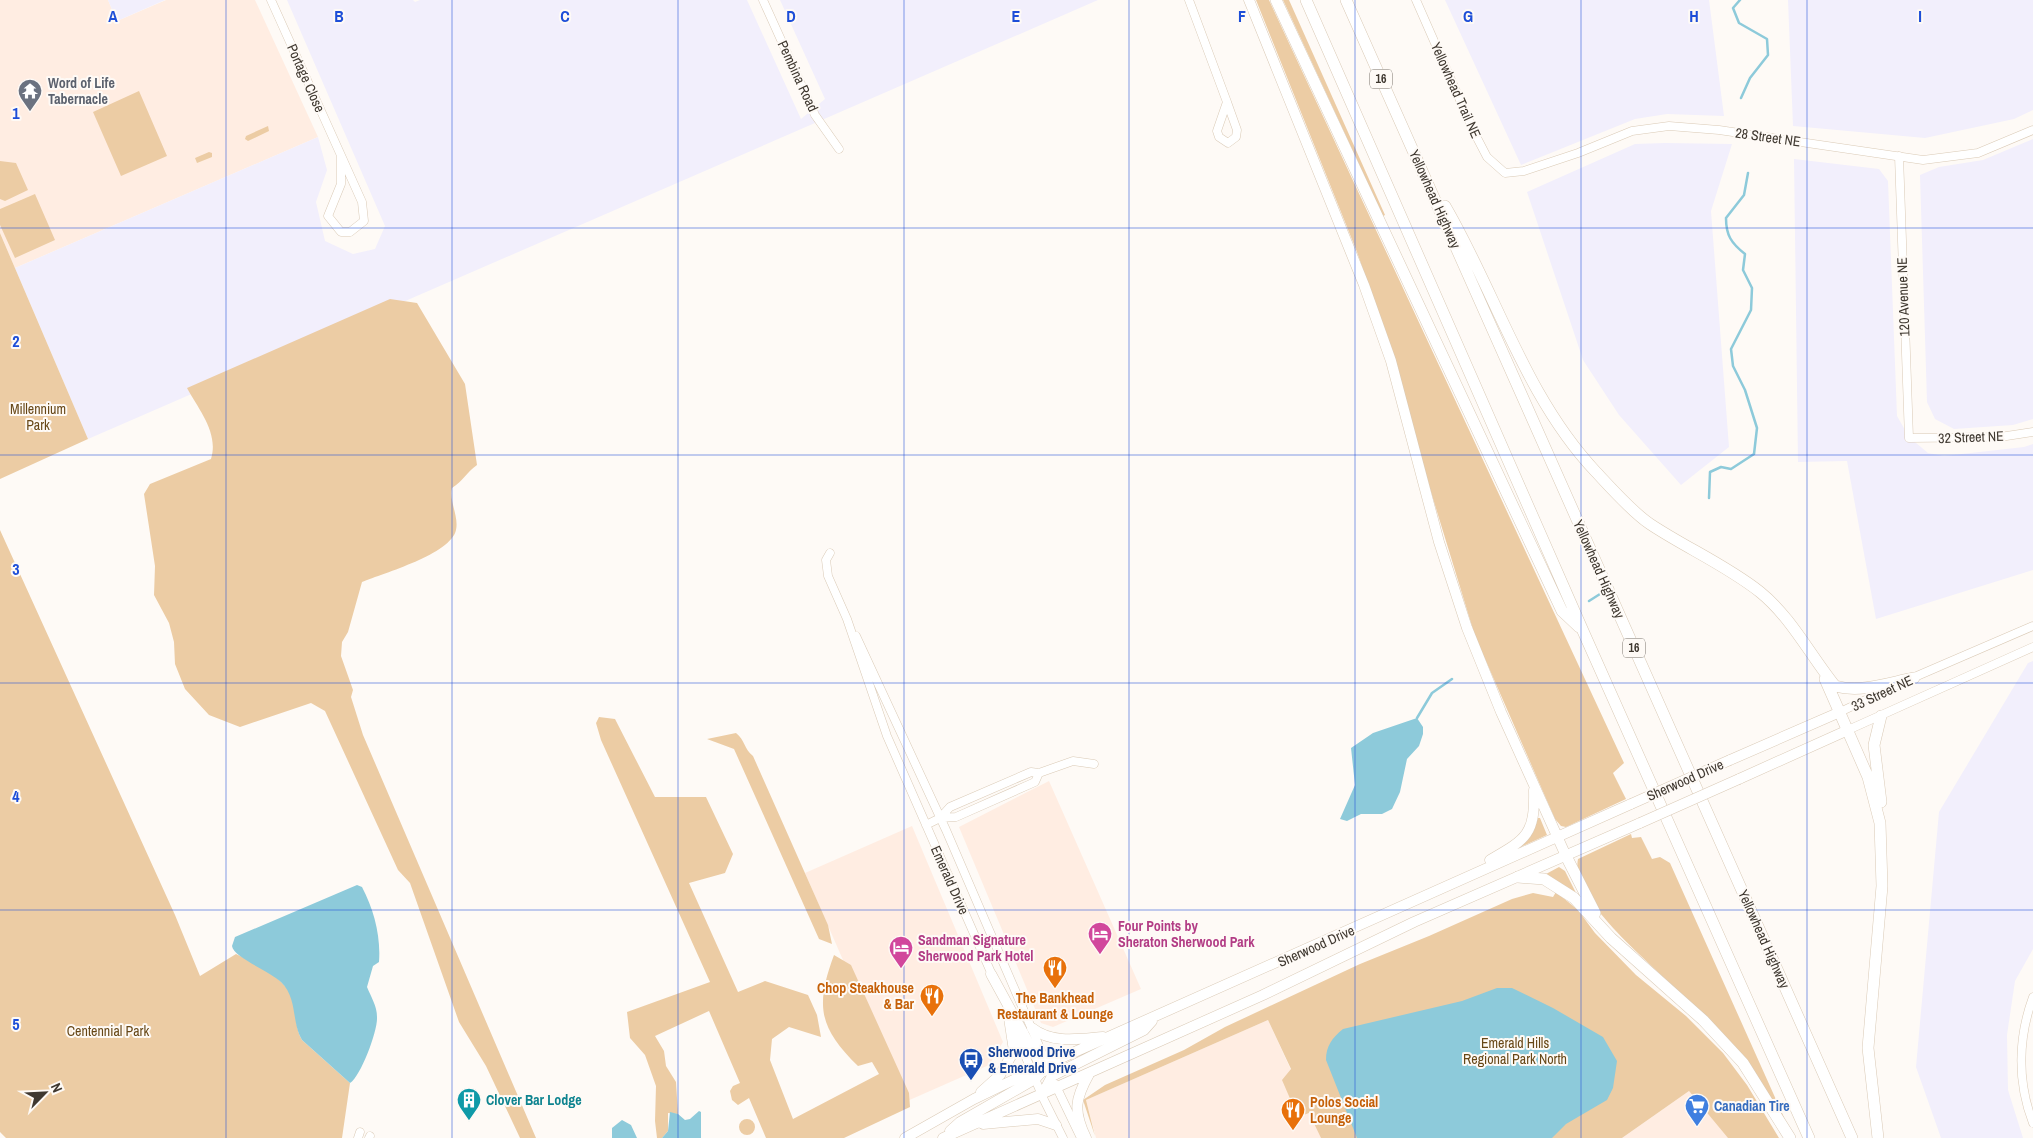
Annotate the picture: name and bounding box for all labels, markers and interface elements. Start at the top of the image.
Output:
text: A [108,5,118,27]
text: B [334,5,344,27]
text: C [560,5,570,27]
text: D [786,5,796,27]
text: E [1012,5,1021,27]
text: F [1238,5,1246,27]
text: G [1463,5,1473,27]
text: H [1689,5,1699,27]
text: I [1918,5,1922,27]
street label: Pembina Road [774,37,822,115]
street label: Yellowhead Trail NE [1427,39,1485,141]
street label: Portage Close [283,41,329,115]
road number: 16 [1370,70,1392,88]
place label: Word of Life Tabernacle [48,74,115,108]
temple icon: Word of Life Tabernacle [17,78,43,112]
text: 1 [12,102,20,124]
street label: 28 Street NE [1734,124,1802,150]
street label: Yellowhead Highway [1405,147,1465,251]
street label: 120 Avenue NE [1893,257,1913,337]
text: 2 [12,330,20,352]
park label: Millennium Park [10,400,66,434]
street label: 32 Street NE [1938,427,2004,447]
street label: Yellowhead Highway [1569,517,1629,621]
text: 3 [12,558,20,580]
road number: 16 [1623,638,1645,658]
street label: 33 Street NE [1848,671,1916,715]
street label: Sherwood Drive [1644,755,1726,805]
text: 4 [12,785,20,807]
street label: Emerald Drive [927,843,973,917]
street label: Yellowhead Highway [1734,887,1794,991]
place label: Four Points by Sheraton Sherwood Park [1118,917,1255,951]
hotel icon: Four Points by Sheraton Sherwood Park [1087,921,1113,955]
street label: Sherwood Drive [1275,921,1357,971]
place label: Sandman Signature Sherwood Park Hotel [918,931,1033,965]
hotel icon: Sandman Signature Sherwood Park Hotel [888,935,914,969]
restaurant icon: The Bankhead Restaurant & Lounge [1042,955,1068,989]
place label: Chop Steakhouse & Bar [817,979,915,1013]
restaurant icon: Chop Steakhouse & Bar [919,983,945,1017]
place label: The Bankhead Restaurant & Lounge [997,989,1113,1023]
text: 5 [12,1013,20,1035]
park label: Centennial Park [67,1022,149,1040]
park label: Emerald Hills Regional Park North [1463,1034,1567,1068]
place label: Sherwood Drive & Emerald Drive [988,1043,1077,1077]
bus stop icon: Sherwood Drive & Emerald Drive [958,1047,984,1081]
north arrow [20,1068,70,1118]
text: N [47,1080,67,1095]
building icon: Clover Bar Lodge [456,1087,482,1121]
place label: Clover Bar Lodge [486,1091,582,1109]
place label: Polos Social Lounge [1310,1093,1378,1127]
supermarket icon: Canadian Tire [1684,1093,1710,1127]
restaurant icon: Polos Social Lounge [1280,1097,1306,1131]
place label: Canadian Tire [1714,1097,1790,1115]

